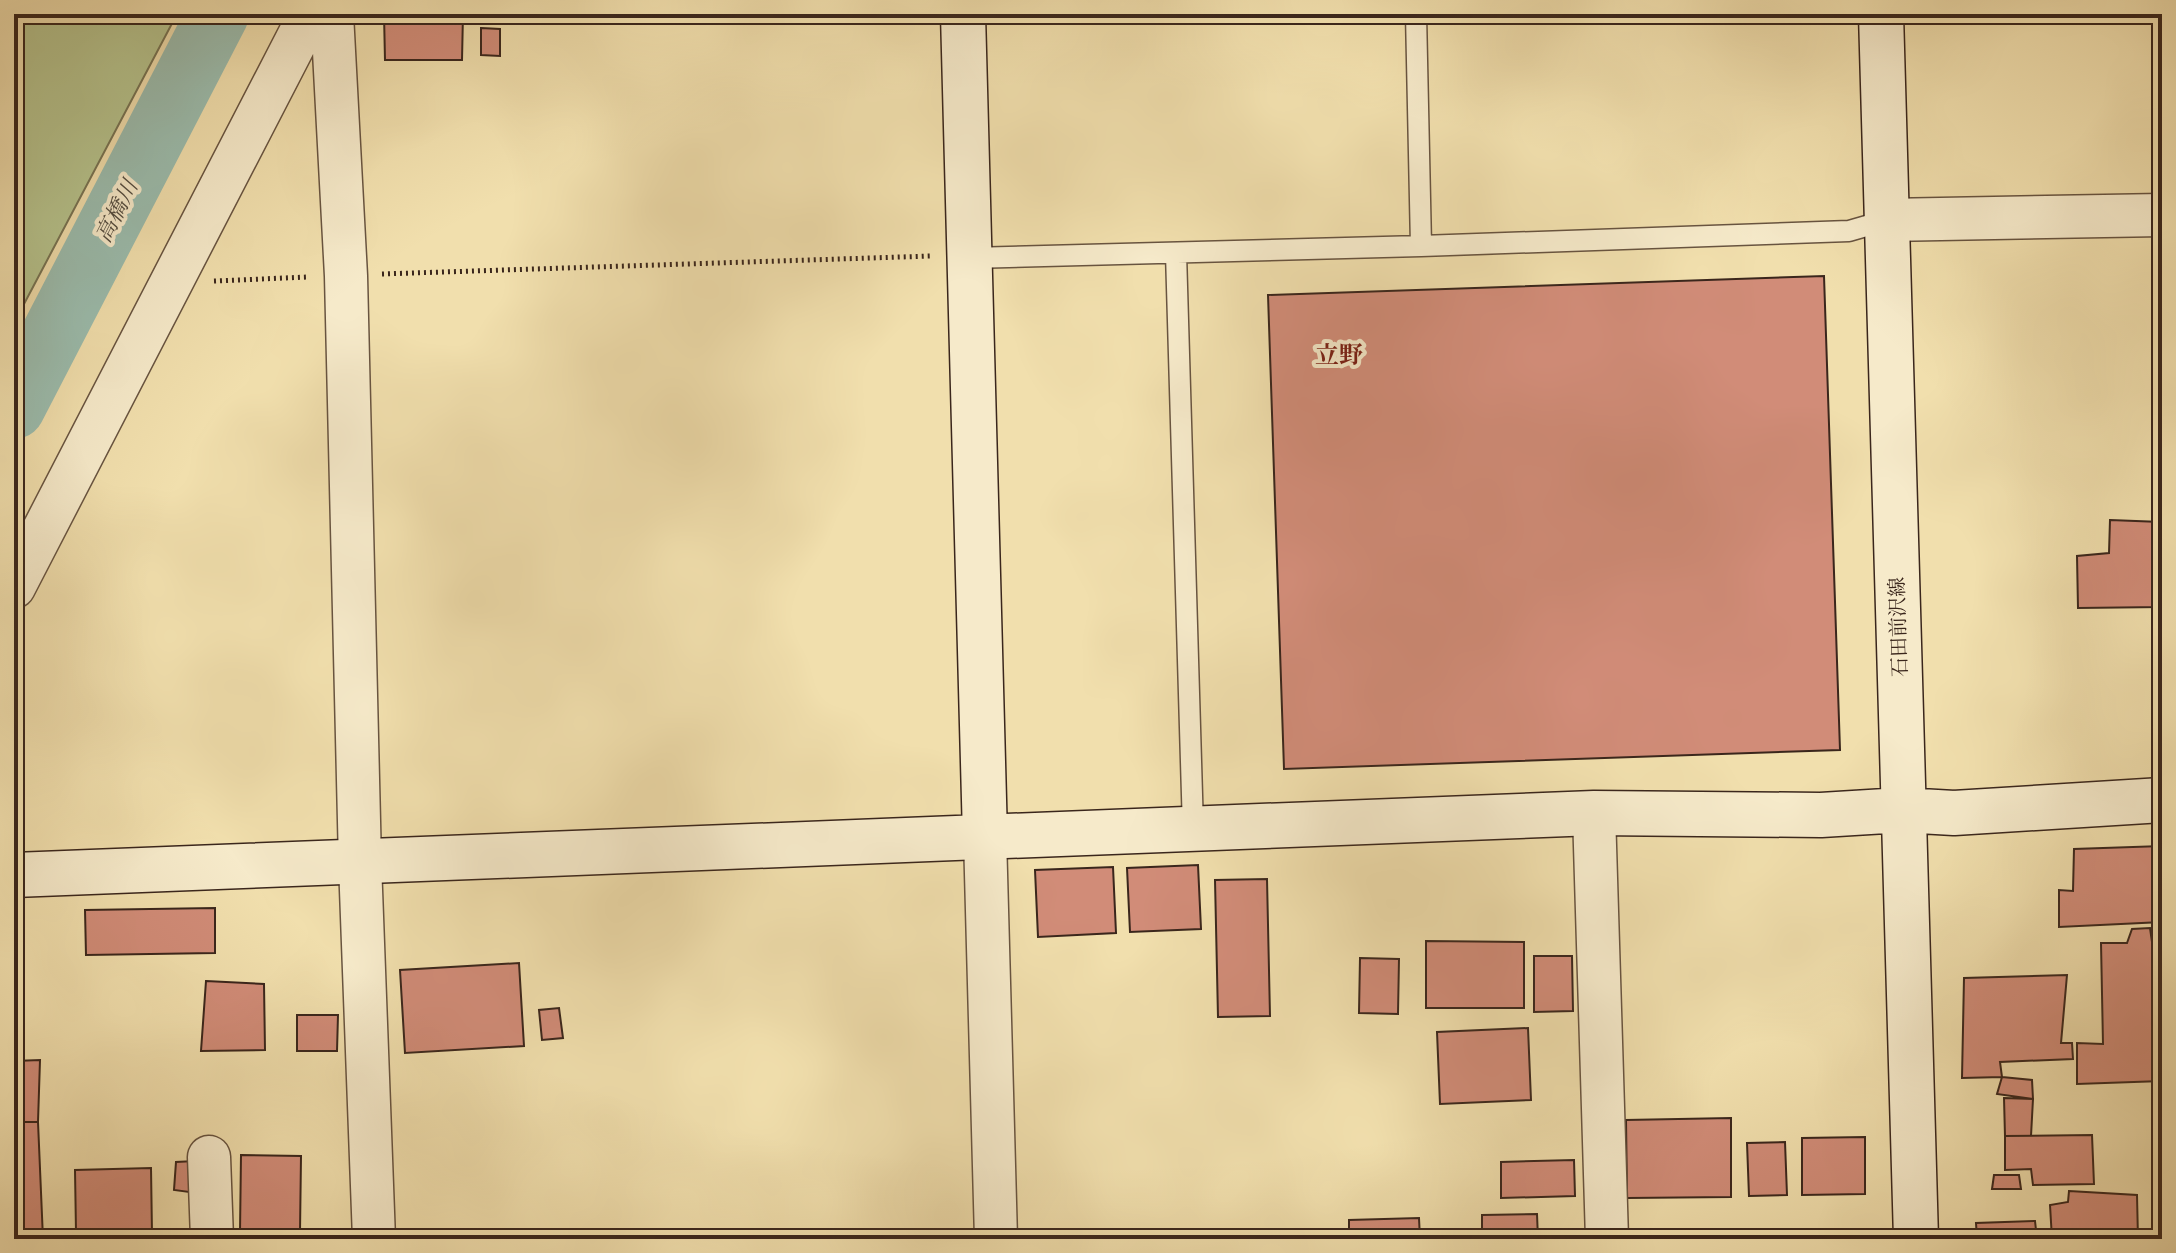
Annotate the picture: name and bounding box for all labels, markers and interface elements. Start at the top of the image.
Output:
water label: 高橋川 [89,174,144,247]
district label: 立野 [1315,340,1363,369]
street label: 石田前沢線 [1884,577,1912,677]

